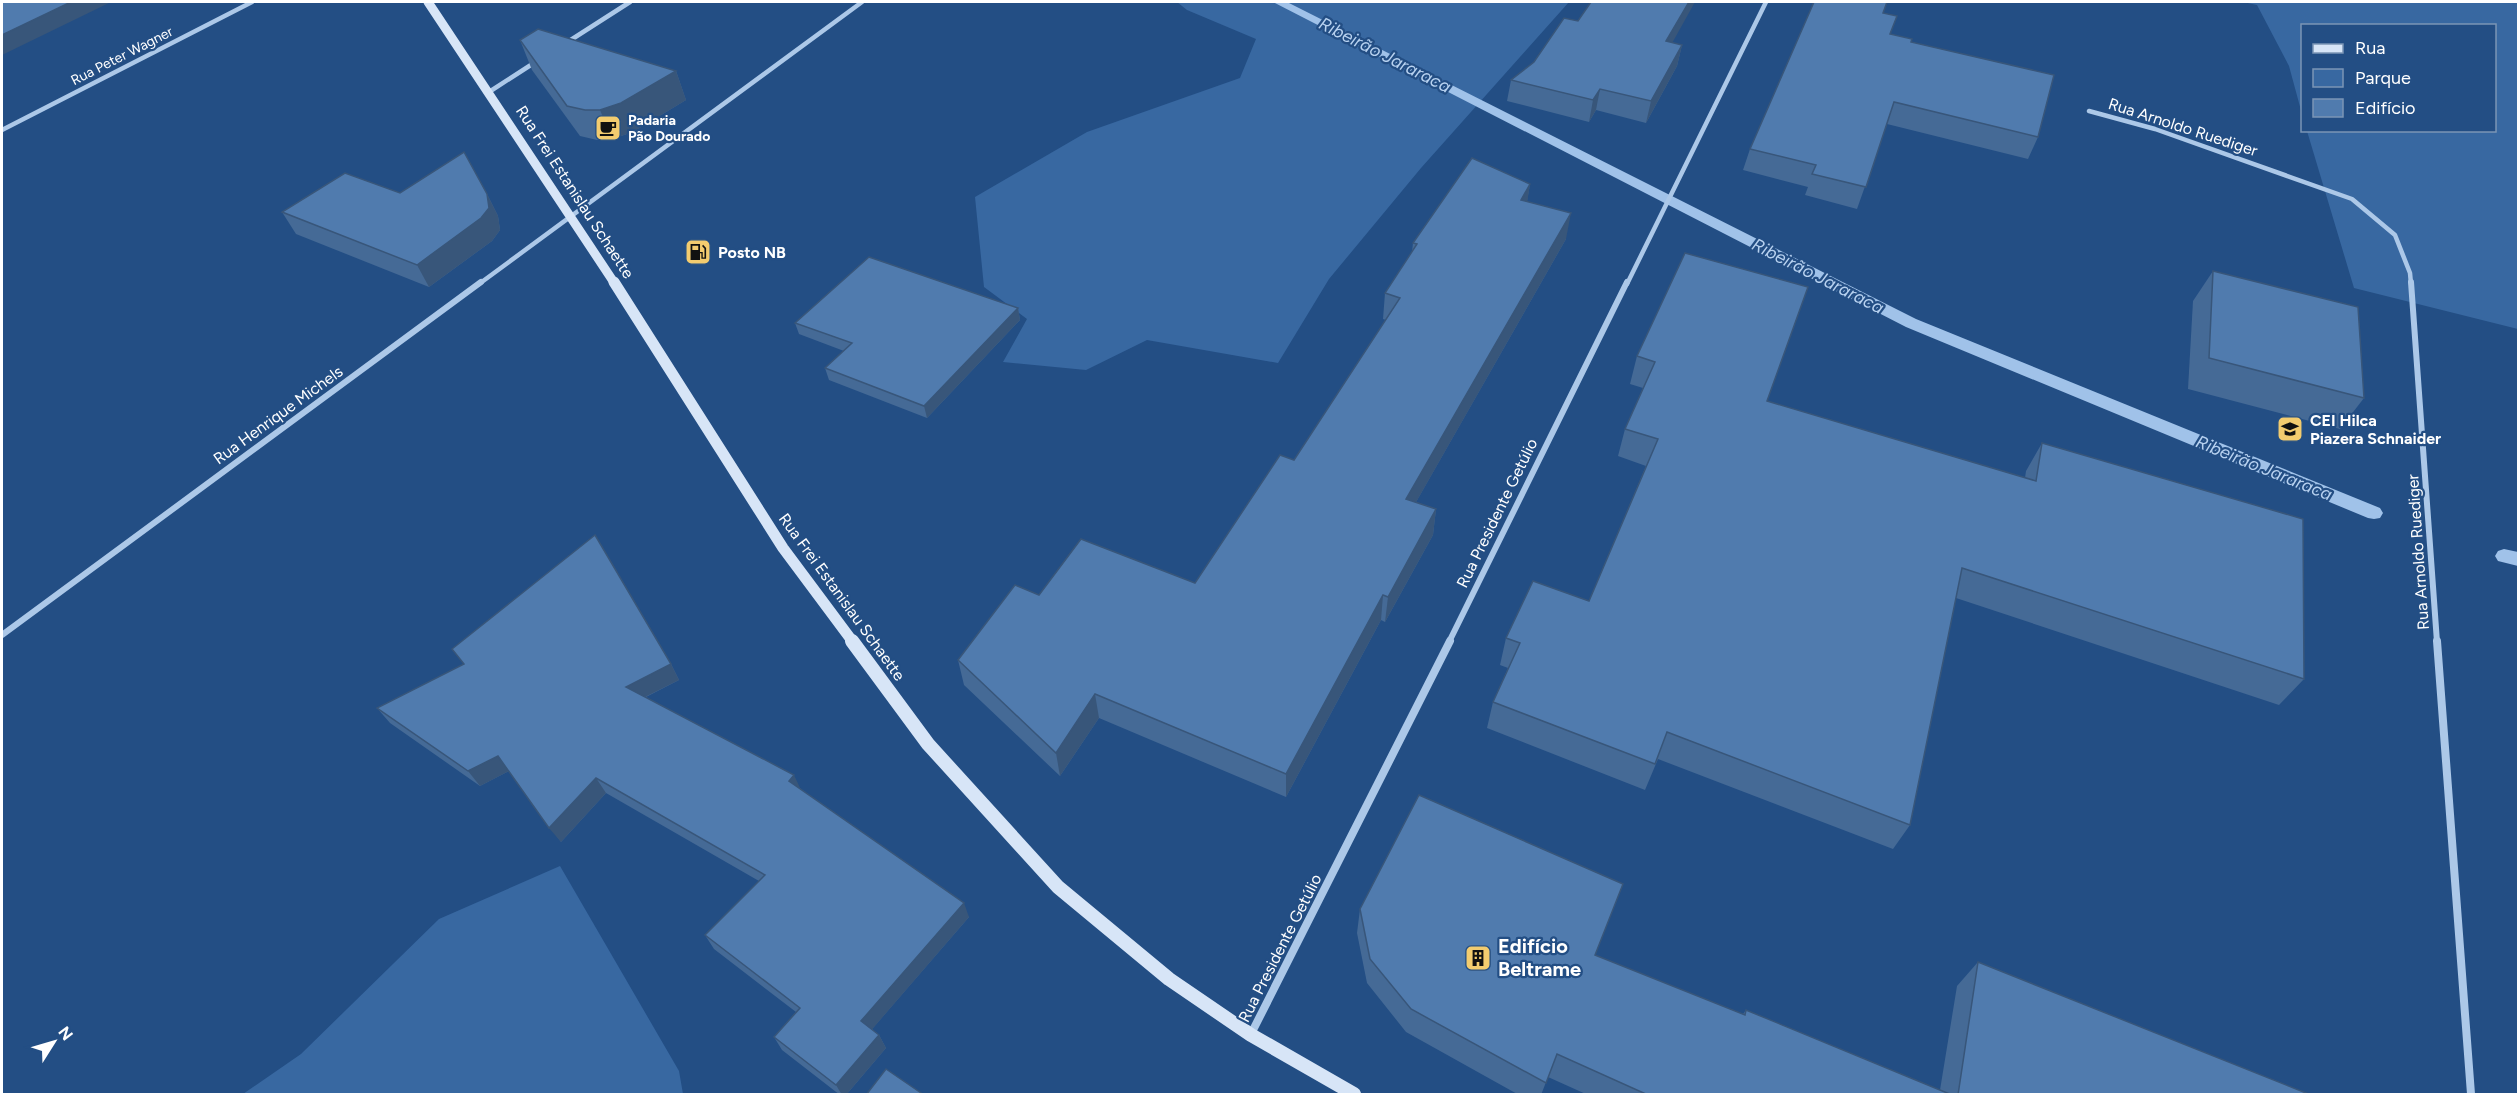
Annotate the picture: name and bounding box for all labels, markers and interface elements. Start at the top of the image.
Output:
water label: Ribeirão Jararaca [1315,12,1455,98]
street label: Rua Peter Wagner [68,23,176,89]
legend [2301,24,2496,132]
text: Rua [2355,37,2386,59]
text: Parque [2355,67,2411,89]
street label: Rua Arnoldo Ruediger [2106,94,2261,160]
text: Edifício [2355,97,2416,119]
street label: Rua Frei Estanislau Schaette [512,102,638,282]
place label: Padaria Pão Dourado [628,112,710,145]
cafe icon: Padaria Pão Dourado [593,113,623,143]
water label: Ribeirão Jararaca [1748,233,1888,319]
fuel station icon: Posto NB [683,237,713,267]
place label: Posto NB [718,243,786,262]
street label: Rua Henrique Michels [210,362,346,468]
place label: CEI Hilca Piazera Schnaider [2310,411,2441,448]
school or university icon: CEI Hilca Piazera Schnaider [2275,414,2305,444]
water label: Ribeirão Jararaca [2193,431,2336,506]
street label: Rua Presidente Getúlio [1453,435,1541,591]
street label: Rua Arnoldo Ruediger [2403,473,2433,630]
street label: Rua Frei Estanislau Schaette [775,510,909,685]
street label: Rua Presidente Getúlio [1234,871,1326,1025]
place label: Edifício Beltrame [1498,934,1581,981]
building icon: Edifício Beltrame [1463,943,1493,973]
north arrow [24,1012,84,1072]
text: N [54,1023,77,1044]

